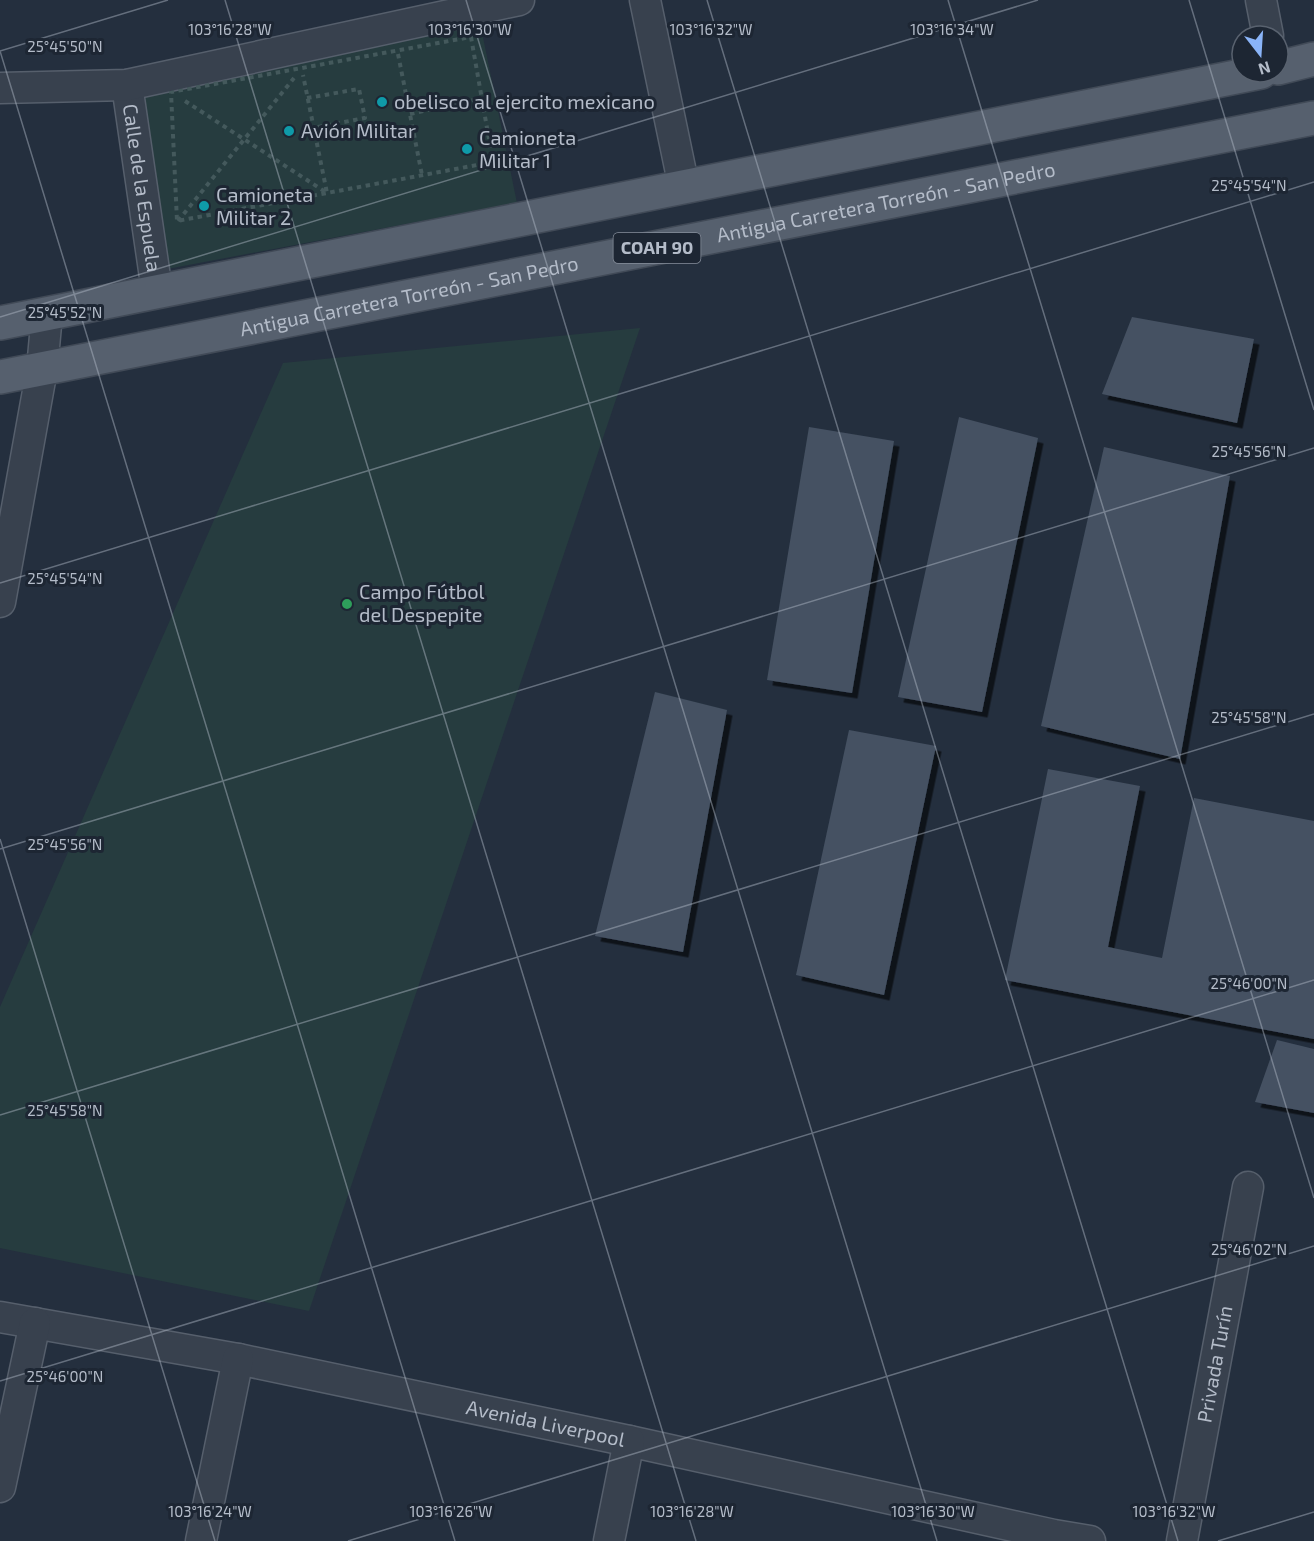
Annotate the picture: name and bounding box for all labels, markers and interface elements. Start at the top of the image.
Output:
text: 103°16'28"W [188,20,272,38]
text: 103°16'30"W [428,20,512,38]
text: 103°16'32"W [670,20,752,38]
text: 103°16'34"W [910,20,994,38]
north arrow [1230,24,1290,84]
text: 25°45'50"N [27,37,103,55]
text: N [1256,58,1273,80]
place label: obelisco al ejercito mexicano [394,89,655,113]
marker: obelisco al ejercito mexicano [375,95,389,109]
street label: Calle de la Espuela [119,102,167,273]
place label: Avión Militar [301,118,416,142]
marker: Avión Militar [282,124,296,138]
place label: Camioneta Militar 1 [479,125,576,172]
marker: Camioneta Militar 1 [460,142,474,156]
street label: Antigua Carretera Torreón - San Pedro [714,156,1057,246]
text: 25°45'54"N [1211,176,1287,194]
place label: Camioneta Militar 2 [216,182,313,229]
marker: Camioneta Militar 2 [197,199,211,213]
road number: COAH 90 [614,233,700,263]
street label: Antigua Carretera Torreón - San Pedro [238,250,580,340]
text: 25°45'52"N [28,303,102,321]
text: 25°45'56"N [1212,442,1286,460]
text: 25°45'54"N [27,569,103,587]
place label: Campo Fútbol del Despepite [359,579,485,626]
marker: Campo Fútbol del Despepite [340,597,354,611]
text: 25°45'58"N [1211,708,1287,726]
text: 25°45'56"N [28,835,102,853]
text: 25°46'00"N [1211,974,1287,992]
text: 25°45'58"N [27,1101,103,1119]
text: 25°46'02"N [1211,1240,1287,1258]
street label: Privada Turín [1191,1303,1237,1424]
text: 25°46'00"N [27,1367,103,1385]
street label: Avenida Liverpool [464,1394,627,1451]
text: 103°16'24"W [168,1502,252,1520]
text: 103°16'26"W [409,1502,493,1520]
text: 103°16'28"W [650,1502,734,1520]
text: 103°16'30"W [891,1502,975,1520]
text: 103°16'32"W [1133,1502,1215,1520]

